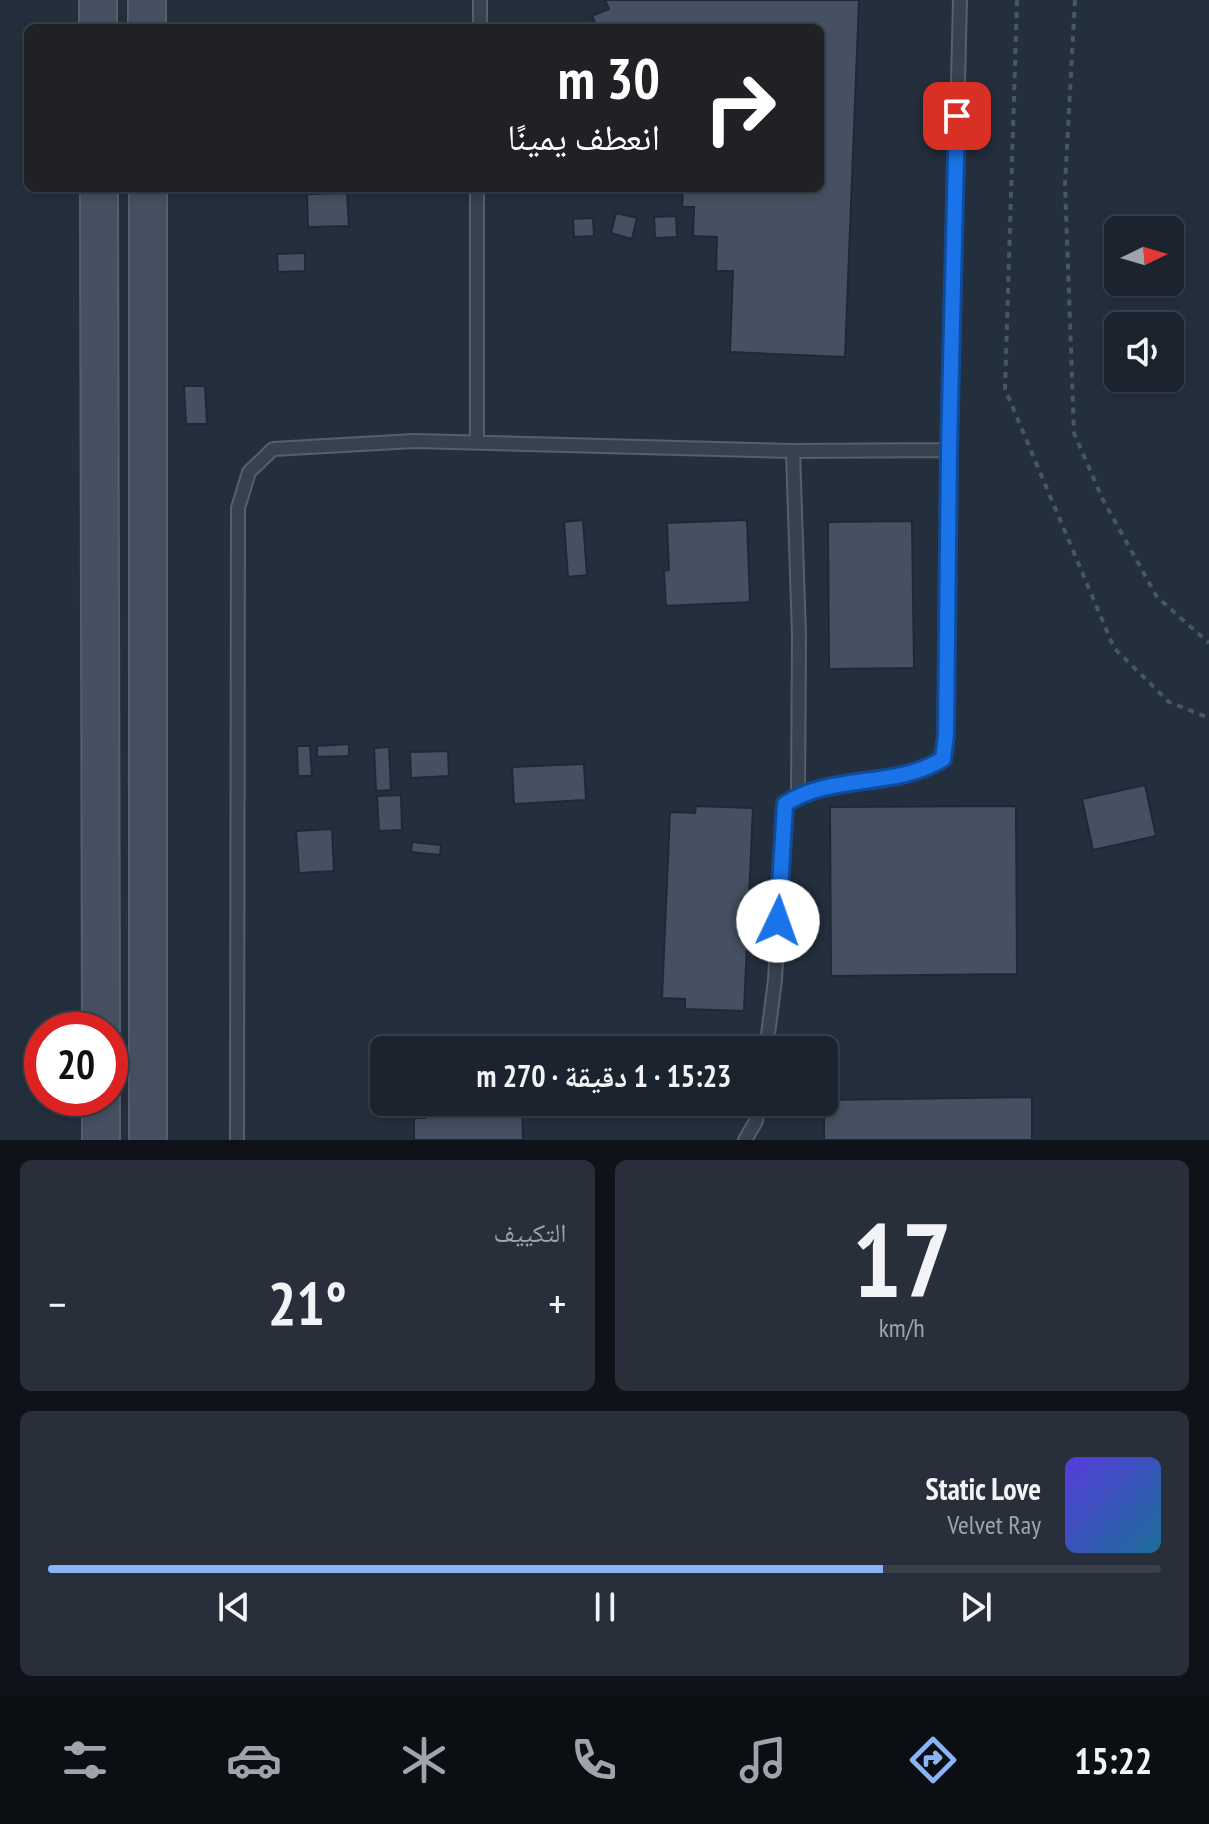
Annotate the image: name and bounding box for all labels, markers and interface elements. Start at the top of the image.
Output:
text: 30 m [558,42,660,114]
icon: right [688,56,792,160]
pin [923,82,991,150]
icon: arrive [935,94,979,138]
text: انعطف يمينًا [507,113,660,160]
north arrow [1104,216,1184,296]
map controls [1104,216,1184,392]
button: sound [1104,312,1184,392]
position arrow [736,879,820,963]
speed limit sign: 20 [24,1012,128,1116]
text: 15:23 · 1 دقيقة · 270 m [477,1056,731,1095]
text: 17 [852,1191,951,1326]
text: التكييف [494,1216,567,1249]
text: 21° [268,1264,347,1342]
text: − [48,1275,66,1332]
text: + [548,1275,566,1332]
text: km/h [879,1311,925,1344]
text: Static Love [926,1469,1041,1508]
text: Velvet Ray [947,1508,1041,1541]
icon: previous [212,1585,256,1629]
icon: pause [583,1585,627,1629]
icon: next [954,1585,998,1629]
icon: filters [57,1732,113,1788]
icon: car [226,1732,282,1788]
icon: climate [396,1732,452,1788]
icon: phone [566,1732,622,1788]
icon: music [735,1732,791,1788]
icon: directions [905,1732,961,1788]
text: 15:22 [1074,1737,1152,1784]

